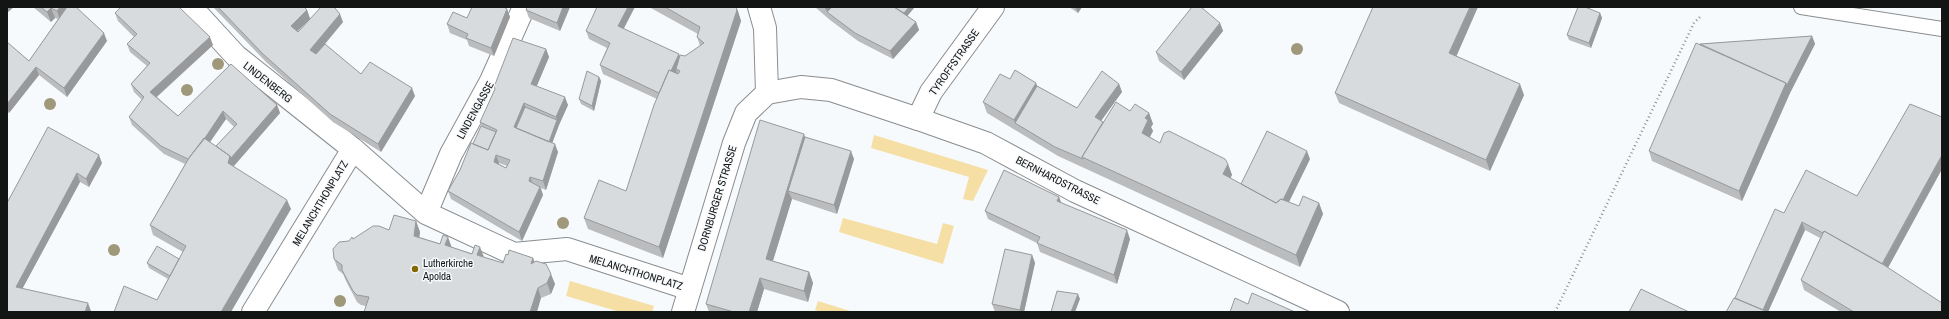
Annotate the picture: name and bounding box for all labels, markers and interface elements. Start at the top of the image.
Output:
street label: TYROFFSTRASSE [926,26,982,98]
street label: LINDENBERG [241,58,295,106]
street label: LINDENGASSE [453,79,497,141]
street label: DORNBURGER STRASSE [694,143,740,253]
street label: BERNHARDSTRASSE [1014,153,1102,207]
street label: MELANCHTHONPLATZ [289,157,351,248]
street label: MELANCHTHONPLATZ [588,251,685,293]
place label: Lutherkirche Apolda [422,256,473,283]
marker: Lutherkirche Apolda [410,264,420,274]

